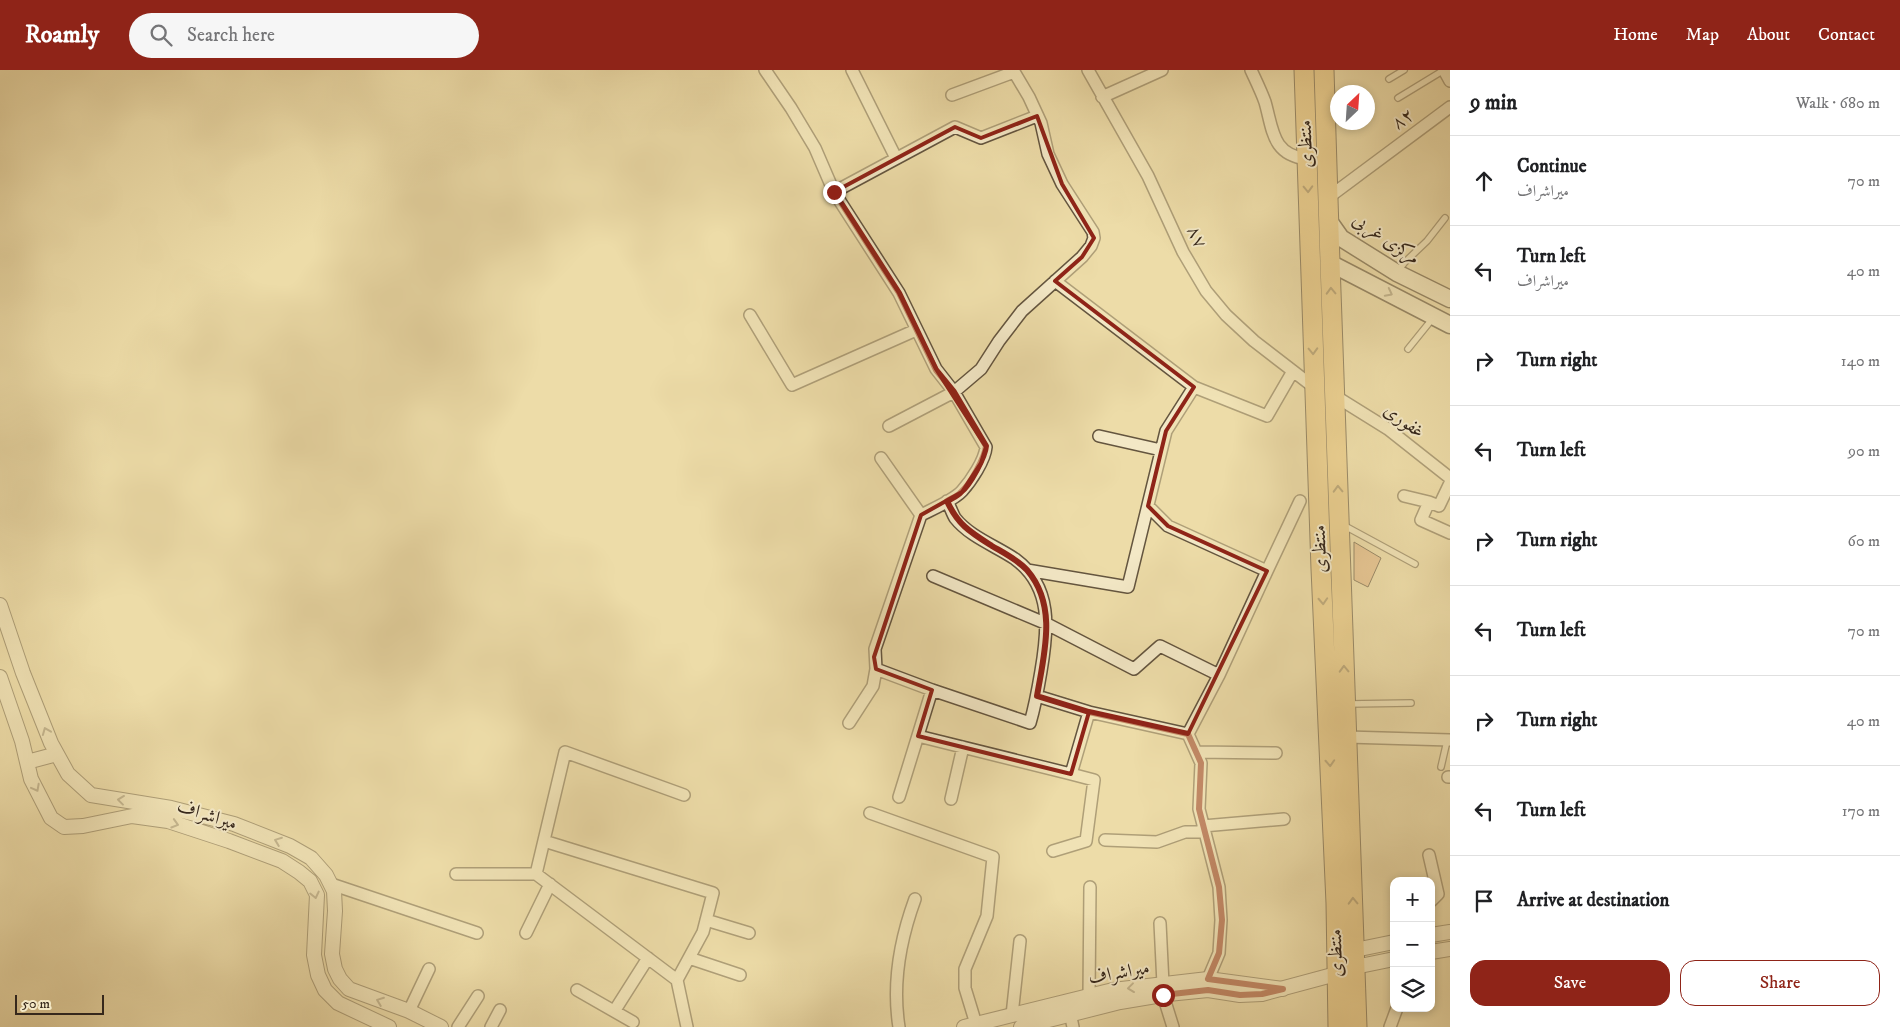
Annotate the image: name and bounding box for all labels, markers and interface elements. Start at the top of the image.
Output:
search box [129,13,479,58]
text: Roamly [25,20,99,50]
icon: search [147,21,175,49]
text: Search here [187,24,275,47]
text: Home [1613,24,1658,46]
text: Map [1686,24,1719,46]
text: About [1747,24,1790,46]
text: Contact [1818,24,1875,46]
north arrow [1330,85,1375,130]
text: 9 min [1470,90,1517,116]
text: Walk · 680 m [1796,93,1880,113]
street label: ۸۲ [1387,103,1419,135]
street label: منتظری [1294,120,1318,168]
text: Continue [1517,155,1587,178]
icon: ahead [1470,167,1498,195]
text: 70 m [1848,171,1880,191]
route end [823,181,846,204]
text: میراشراف [1517,181,1569,201]
one-way arrow [1302,185,1313,193]
street label: مرکزی غربی [1347,208,1424,272]
street label: ۸۷ [1182,222,1212,252]
text: Turn left [1517,245,1586,268]
icon: left [1470,257,1498,285]
text: 40 m [1847,261,1880,281]
text: میراشراف [1517,271,1569,291]
one-way arrow [1325,287,1336,295]
one-way arrow [1384,287,1393,297]
one-way arrow [1308,347,1319,355]
icon: right [1470,347,1498,375]
text: Turn right [1517,349,1597,372]
text: 140 m [1841,351,1880,371]
street label: غفوری [1379,398,1429,444]
icon: left [1470,437,1498,465]
text: Turn left [1517,439,1586,462]
text: 90 m [1848,441,1880,461]
one-way arrow [1333,484,1344,492]
street label: منتظری [1308,525,1332,573]
icon: right [1470,527,1498,555]
text: Turn right [1517,529,1597,552]
text: 60 m [1848,531,1880,551]
one-way arrow [1317,597,1328,605]
icon: left [1470,617,1498,645]
text: Turn left [1517,619,1586,642]
text: 70 m [1848,621,1880,641]
one-way arrow [1339,664,1350,672]
icon: right [1470,707,1498,735]
text: Turn right [1517,709,1597,732]
text: 40 m [1847,711,1880,731]
one-way arrow [42,727,52,736]
one-way arrow [1324,760,1335,768]
one-way arrow [30,782,40,791]
one-way arrow [117,795,125,806]
street label: میراشراف [174,795,240,835]
icon: left [1470,797,1498,825]
text: Turn left [1517,799,1586,822]
text: 170 m [1842,801,1880,821]
one-way arrow [170,818,179,828]
one-way arrow [274,837,283,847]
map controls [1390,877,1435,1012]
button: + [1390,877,1435,922]
icon: arrive [1470,887,1498,915]
text: Arrive at destination [1517,889,1669,912]
one-way arrow [309,890,320,899]
one-way arrow [1347,897,1358,905]
button: − [1390,922,1435,967]
street label: منتظری [1324,929,1348,977]
street label: میراشراف [1087,956,1151,990]
button: Save [1470,960,1670,1006]
button: Share [1680,960,1880,1006]
button: layers [1390,967,1435,1012]
one-way arrow [1126,982,1134,993]
route start [1152,984,1175,1007]
scale bar [15,992,104,1015]
text: 50 m [22,995,50,1013]
one-way arrow [376,996,385,1007]

